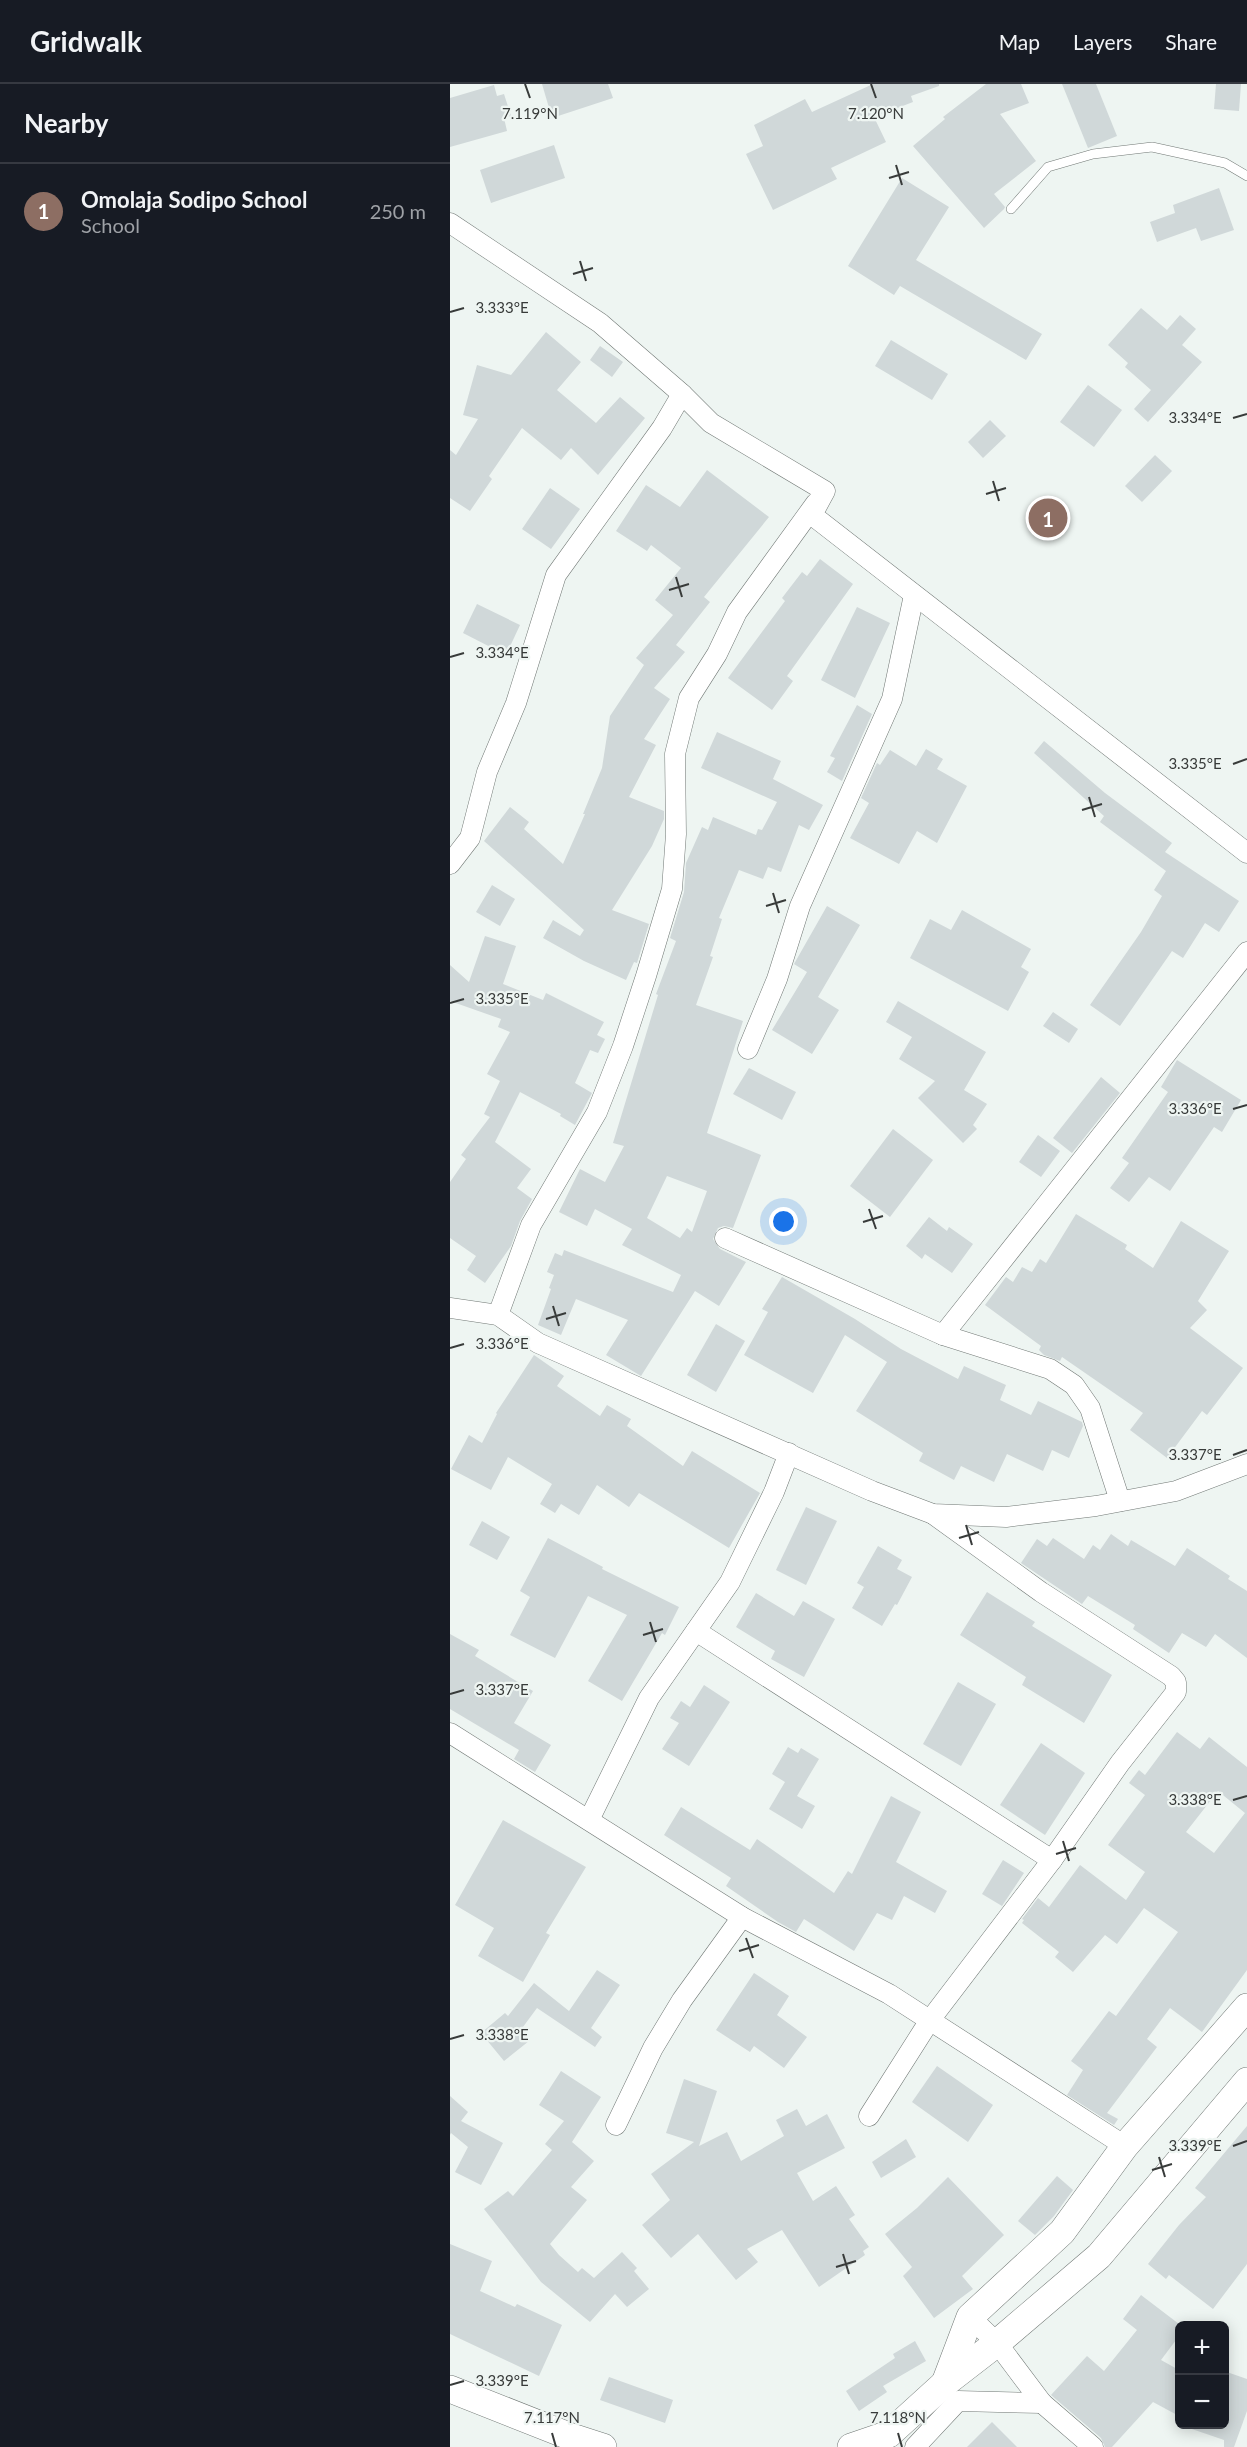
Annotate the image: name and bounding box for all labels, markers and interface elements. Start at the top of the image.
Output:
text: Gridwalk [30,24,142,58]
text: Map [999,29,1040,54]
text: Layers [1073,29,1132,54]
text: Share [1165,29,1217,54]
text: 7.119°N [502,104,558,122]
text: 7.120°N [848,104,904,122]
text: Nearby [24,107,109,139]
text: Omolaja Sodipo School [81,186,307,213]
text: 1 [38,199,49,223]
text: 250 m [370,199,426,223]
text: School [81,213,140,237]
text: 3.333°E [475,298,529,316]
text: 3.334°E [1168,408,1222,426]
pin: 1 [1028,496,1068,540]
text: 3.334°E [475,643,529,661]
text: 3.335°E [1168,754,1222,772]
text: 3.335°E [475,989,529,1007]
text: 3.336°E [1168,1099,1222,1117]
your location [769,1207,798,1236]
text: 3.336°E [475,1334,529,1352]
text: 3.337°E [1168,1445,1222,1463]
text: 3.337°E [475,1680,529,1698]
text: 3.338°E [1168,1790,1222,1808]
text: 3.338°E [475,2025,529,2043]
text: 3.339°E [1168,2136,1222,2154]
map controls [1175,2321,1229,2429]
button: + [1175,2321,1229,2375]
text: 3.339°E [475,2371,529,2389]
button: − [1175,2375,1229,2429]
text: 7.117°N [524,2408,580,2426]
text: 7.118°N [870,2408,926,2426]

